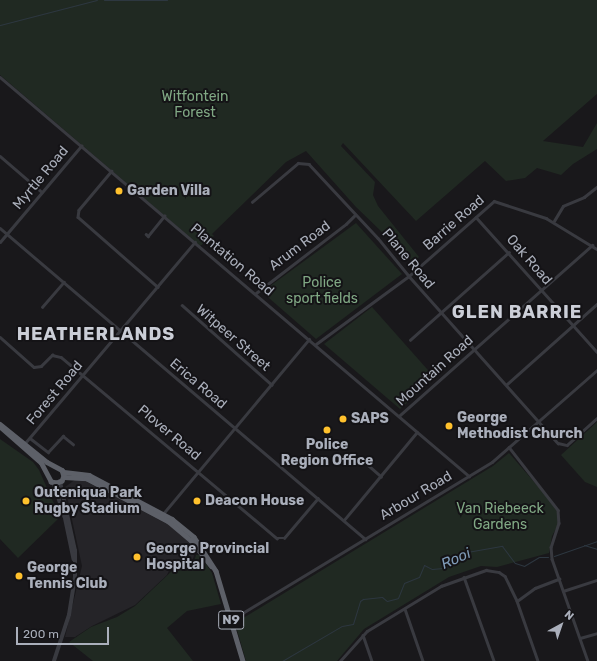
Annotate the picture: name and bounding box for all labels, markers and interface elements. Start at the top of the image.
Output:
park label: Witfontein Forest [162,89,228,122]
street label: Myrtle Road [10,143,72,213]
place label: Garden Villa [127,183,211,199]
marker: Garden Villa [114,186,124,196]
street label: Barrie Road [420,192,488,254]
street label: Arum Road [266,218,334,274]
street label: Plantation Road [187,220,277,300]
street label: Plane Road [378,226,438,292]
street label: Oak Road [503,231,555,289]
park label: Police sport fields [286,275,358,308]
street label: Witpeer Street [192,301,274,375]
district label: GLEN BARRIE [452,301,582,323]
district label: HEATHERLANDS [17,323,175,345]
street label: Mountain Road [393,332,477,410]
street label: Erica Road [166,355,230,413]
street label: Forest Road [23,358,87,428]
street label: Plover Road [134,402,204,464]
place label: George Methodist Church [457,410,583,442]
place label: SAPS [351,411,389,427]
marker: SAPS [338,414,348,424]
marker: George Methodist Church [444,421,454,431]
marker: Police Region Office [322,425,332,435]
place label: Police Region Office [281,437,373,470]
street label: Arbour Road [377,468,455,524]
place label: Outeniqua Park Rugby Stadium [34,485,142,518]
place label: Deacon House [205,493,304,509]
marker: Outeniqua Park Rugby Stadium [21,496,31,506]
marker: Deacon House [192,496,202,506]
park label: Van Riebeeck Gardens [456,501,544,534]
place label: George Provincial Hospital [146,541,269,574]
water label: Rooi [438,545,474,573]
marker: George Provincial Hospital [131,551,143,563]
place label: George Tennis Club [27,560,107,592]
marker: George Tennis Club [14,571,24,581]
north arrow [541,605,581,645]
text: N [562,608,576,623]
road number: N9 [218,609,244,631]
scale bar [18,619,111,645]
text: 200 m [23,627,59,641]

